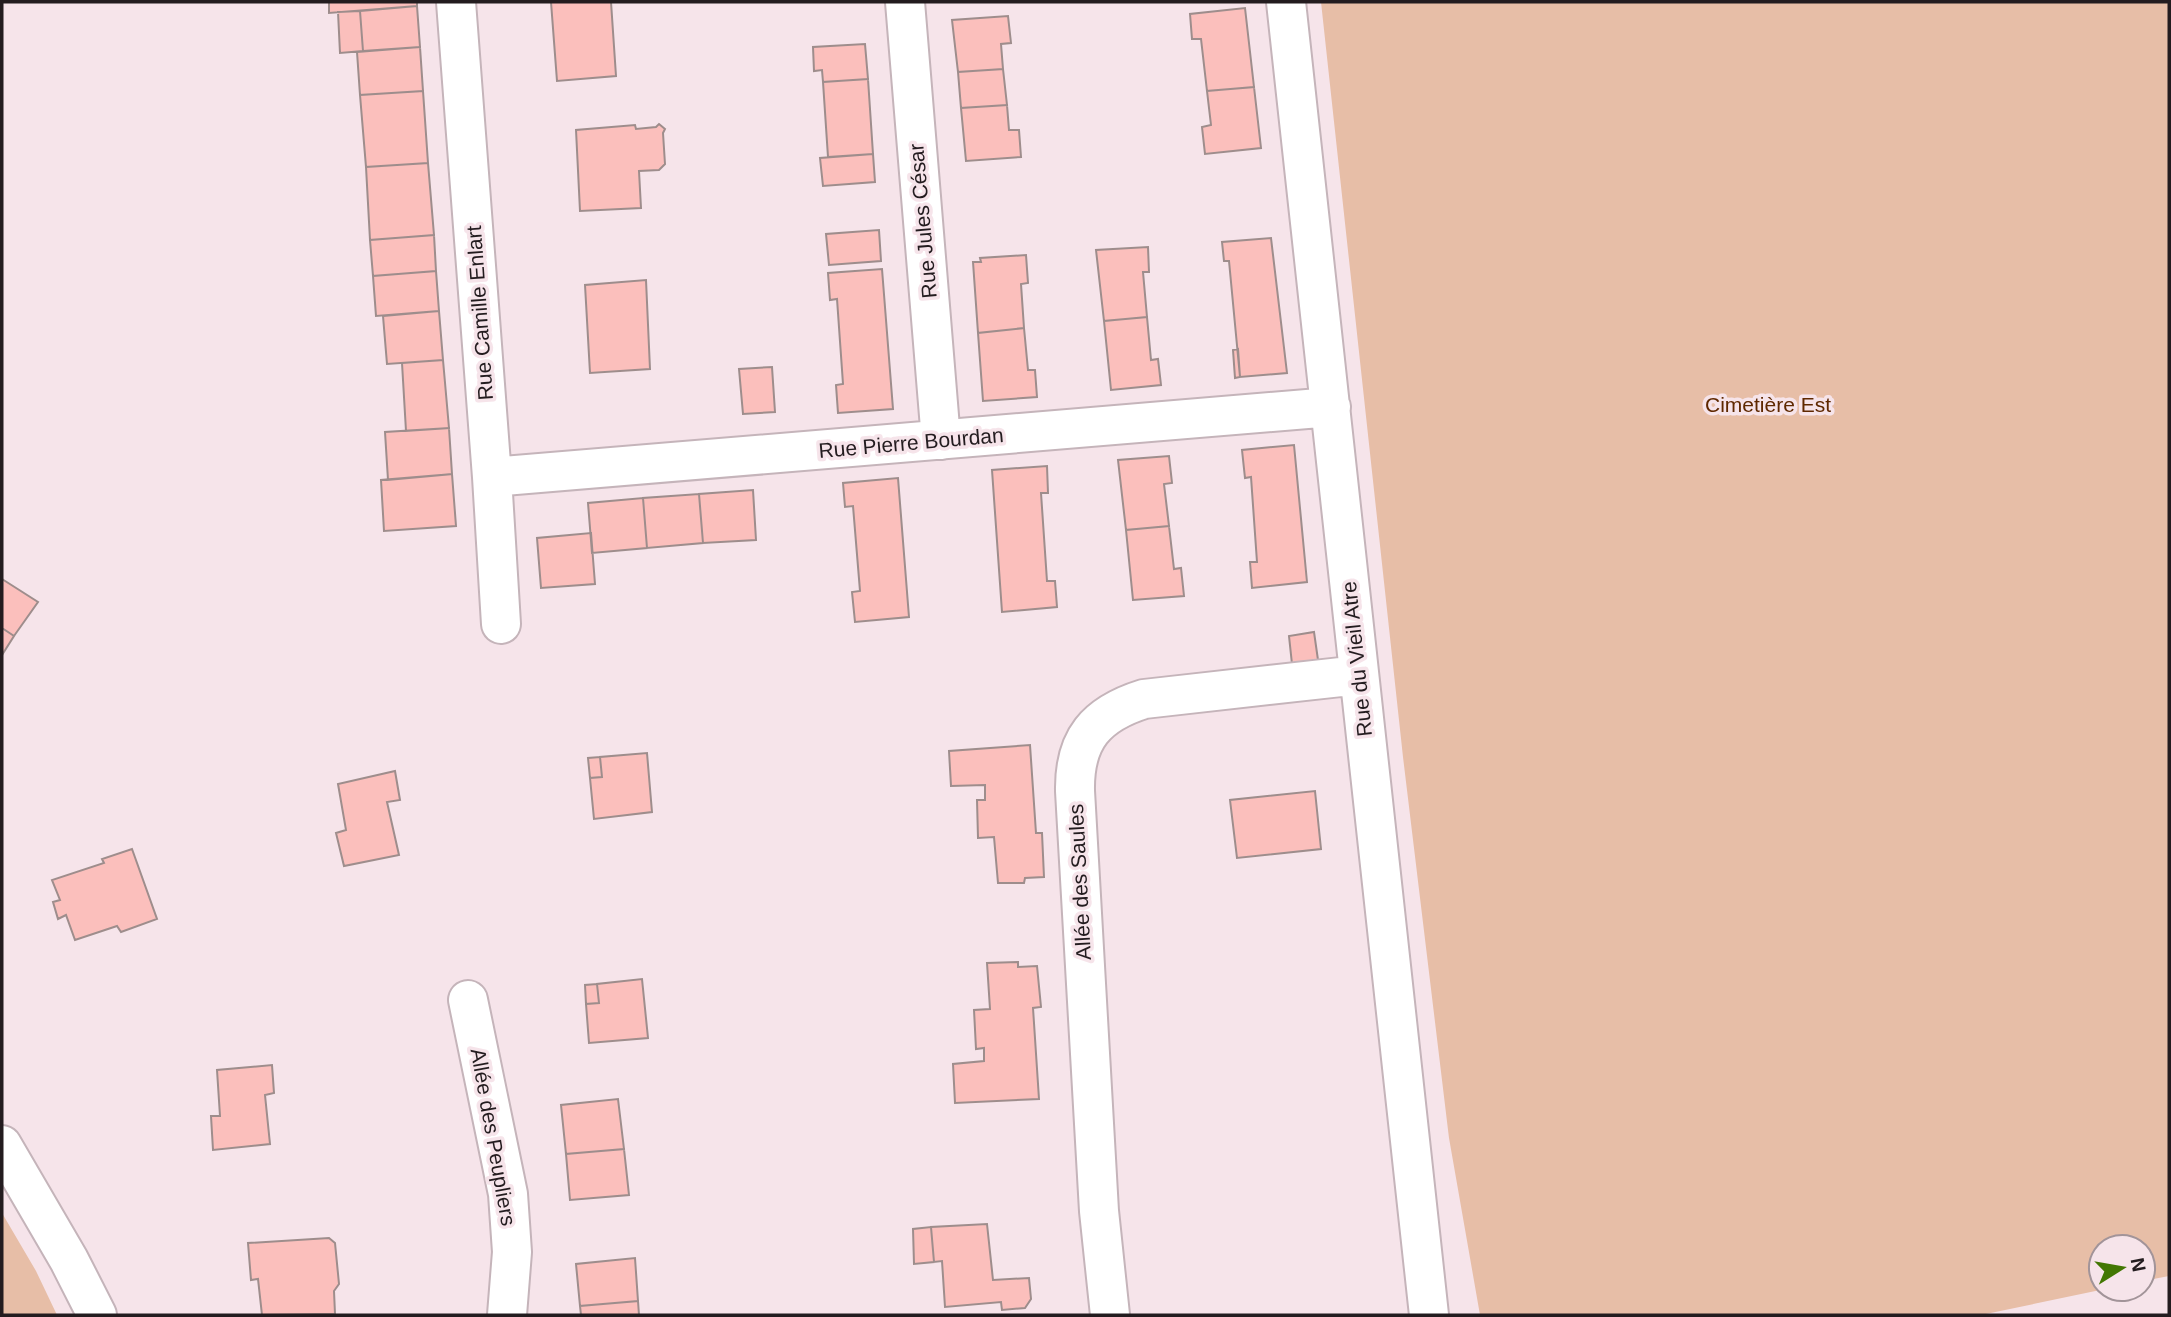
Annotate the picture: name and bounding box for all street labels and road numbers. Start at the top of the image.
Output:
street label: Rue Jules César [904,143,941,299]
street label: Rue Camille Enlart [462,225,497,401]
street label: Rue Pierre Bourdan [818,423,1004,462]
street label: Rue du Vieil Atre [1337,580,1376,738]
street label: Allée des Saules [1064,803,1095,961]
street label: Allée des Peupliers [467,1046,520,1227]

